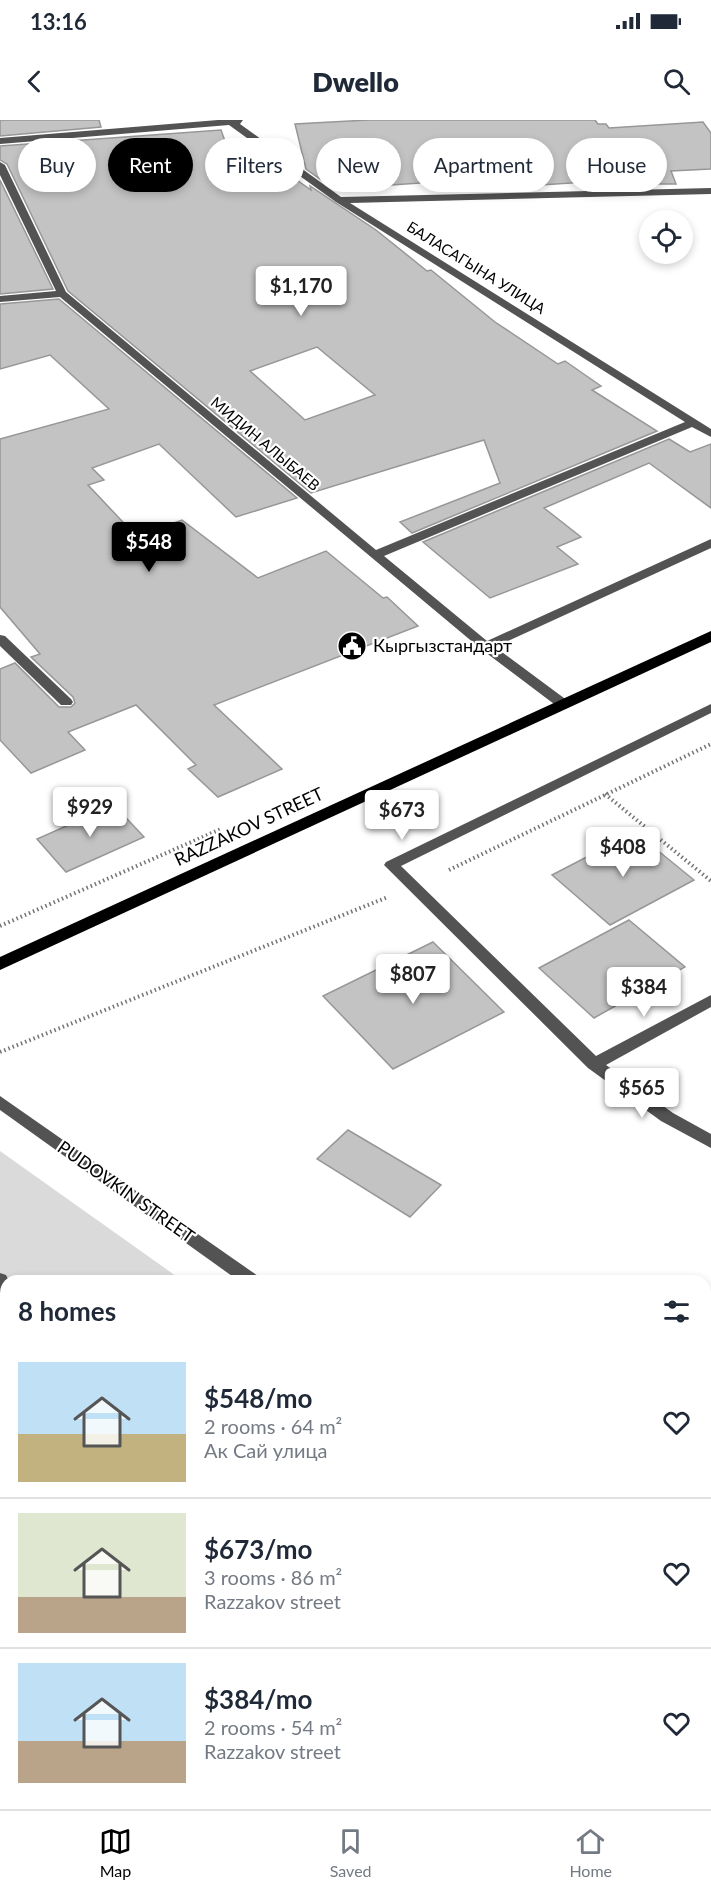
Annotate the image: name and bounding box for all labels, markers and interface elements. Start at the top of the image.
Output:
text: 13:16 [30,8,87,35]
icon: back [18,65,51,98]
text: Dwello [312,65,399,98]
icon: search [660,65,693,98]
chip: Buy [18,138,96,192]
chip: Rent [108,138,193,192]
chip: Filters [205,138,304,192]
chip: New [316,138,401,192]
chip: Apartment [413,138,554,192]
chip: House [566,138,667,192]
map controls [639,210,693,264]
button: locate [639,210,693,264]
street label: БАЛАСАГЫНА УЛИЦА [404,217,550,318]
pin: $1,170 [252,266,350,317]
text: $1,170 [270,273,332,297]
street label: МИДИН АЛЫБАЕВ [208,393,324,494]
pin: $548 [113,522,185,573]
text: $548 [126,529,172,553]
public building icon: Кыргызстандарт [336,630,368,662]
place label: Кыргызстандарт [373,634,512,656]
street label: RAZZAKOV STREET [171,782,327,870]
pin: $929 [54,787,126,838]
pin: $673 [366,790,438,841]
text: $929 [67,794,113,818]
text: $673 [379,797,425,821]
pin: $408 [587,827,659,878]
text: $408 [600,834,646,858]
pin: $807 [377,954,449,1005]
text: $807 [390,961,436,985]
pin: $384 [608,967,680,1018]
text: $384 [621,974,667,998]
pin: $565 [606,1068,678,1119]
text: $565 [619,1075,665,1099]
street label: PUDOVKIN STREET [54,1136,200,1247]
text: 8 homes [18,1295,116,1327]
icon: filters [660,1295,693,1328]
text: $548/mo [204,1382,312,1414]
icon: home [66,1386,138,1458]
icon: heart [660,1406,693,1439]
text: 2 rooms · 64 m² [204,1414,342,1438]
text: Ак Сай улица [204,1438,328,1462]
text: $673/mo [204,1533,312,1565]
icon: home [66,1537,138,1609]
icon: heart [660,1557,693,1590]
text: 3 rooms · 86 m² [204,1565,342,1589]
text: Razzakov street [204,1589,341,1613]
text: $384/mo [204,1683,312,1715]
icon: home [66,1687,138,1759]
icon: heart [660,1707,693,1740]
text: 2 rooms · 54 m² [204,1715,342,1739]
text: Razzakov street [204,1739,341,1763]
tab: Map [99,1825,132,1880]
tab: Saved [330,1825,372,1880]
tab: Home [569,1825,612,1880]

